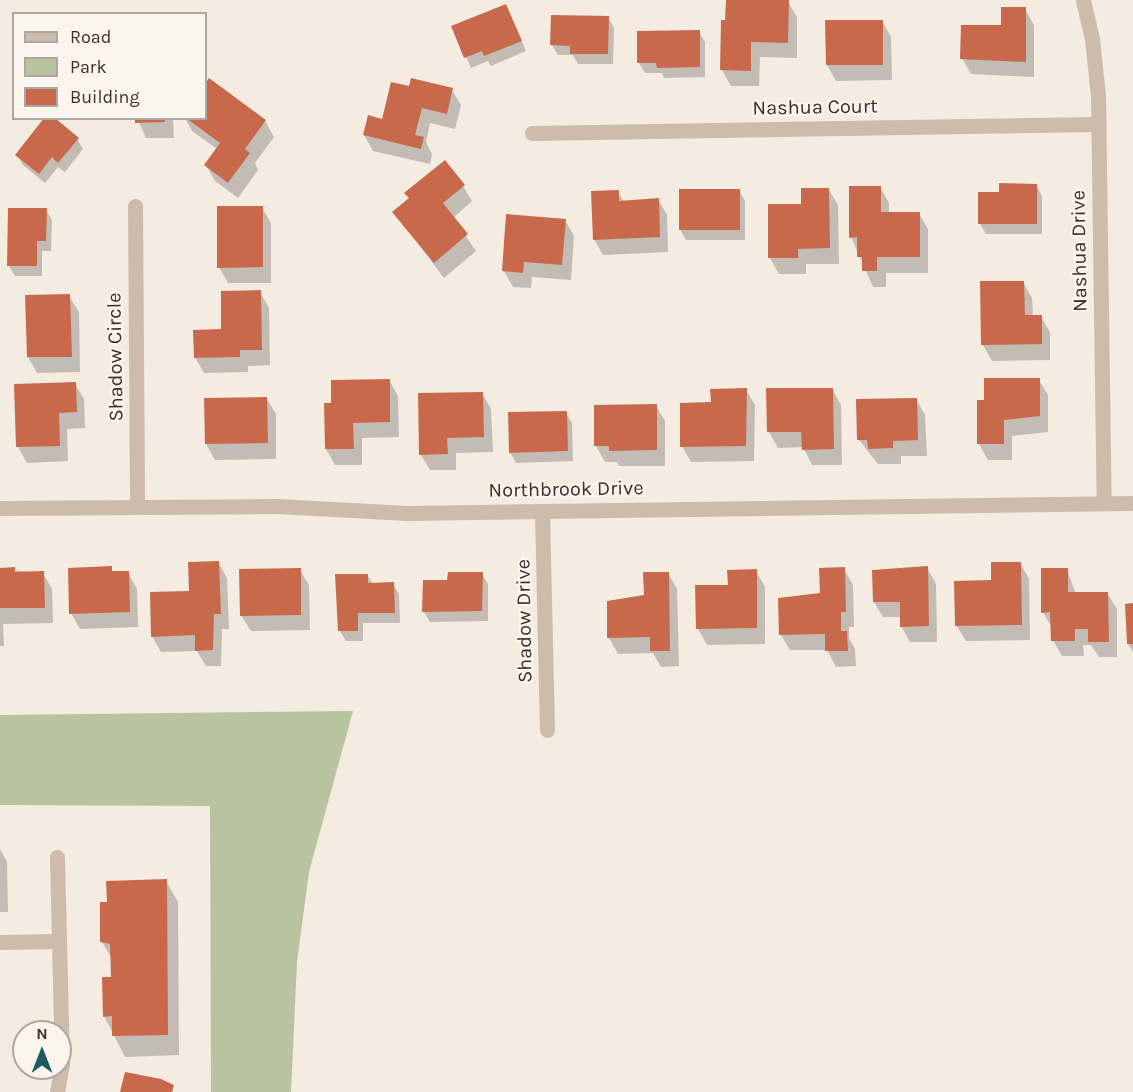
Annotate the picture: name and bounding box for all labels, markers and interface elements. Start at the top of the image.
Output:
legend [12,12,207,120]
text: Road [70,26,111,48]
text: Park [70,56,107,78]
text: Building [70,86,140,108]
street label: Nashua Court [752,94,878,120]
street label: Nashua Drive [1066,190,1092,312]
street label: Shadow Circle [102,292,128,422]
street label: Northbrook Drive [488,476,644,502]
street label: Shadow Drive [511,559,537,683]
north arrow [12,1020,72,1080]
text: N [36,1024,48,1043]

